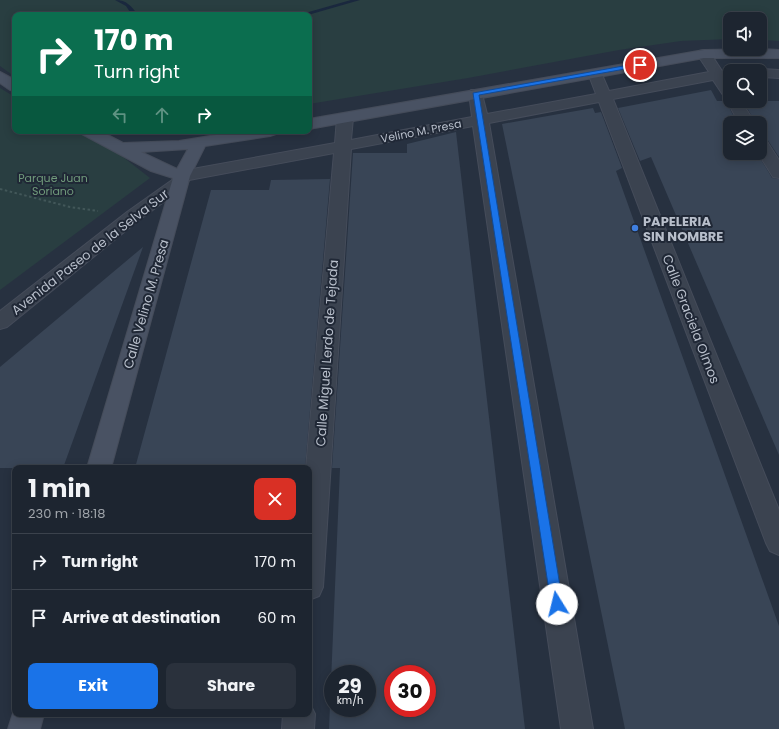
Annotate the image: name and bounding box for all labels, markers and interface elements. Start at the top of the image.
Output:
map controls [723,12,767,160]
button: sound [723,12,767,56]
text: 170 m [94,21,173,60]
icon: right [28,28,80,80]
pin [623,48,657,82]
icon: arrive [629,54,651,76]
text: Turn right [94,59,180,84]
button: search [723,64,767,108]
icon: left [109,104,131,126]
icon: ahead [151,104,173,126]
icon: right [193,104,215,126]
street label: Velino M. Presa [379,115,463,147]
button: layers [723,116,767,160]
park label: Parque Juan Soriano [18,170,88,199]
street label: Avenida Paseo de la Selva Sur [7,185,173,319]
place label: PAPELERIA SIN NOMBRE [643,212,723,246]
marker: PAPELERIA SIN NOMBRE [630,223,640,233]
street label: Calle Velino M. Presa [118,237,174,371]
street label: Calle Graciela Olmos [658,252,724,387]
street label: Calle Miguel Lerdo de Tejada [311,259,343,447]
text: 1 min [28,472,91,505]
button: close [254,478,296,520]
text: 230 m · 18:18 [28,504,105,523]
icon: right [28,551,50,573]
text: Turn right [62,551,138,572]
text: 170 m [254,551,296,572]
position arrow [536,583,578,625]
icon: arrive [28,607,50,629]
text: Arrive at destination [62,607,220,628]
text: 60 m [258,607,296,628]
button: Exit [28,663,158,709]
button: Share [166,663,296,709]
speed limit sign: 30 [384,665,436,717]
text: 29 [338,672,362,700]
text: km/h [337,693,363,708]

